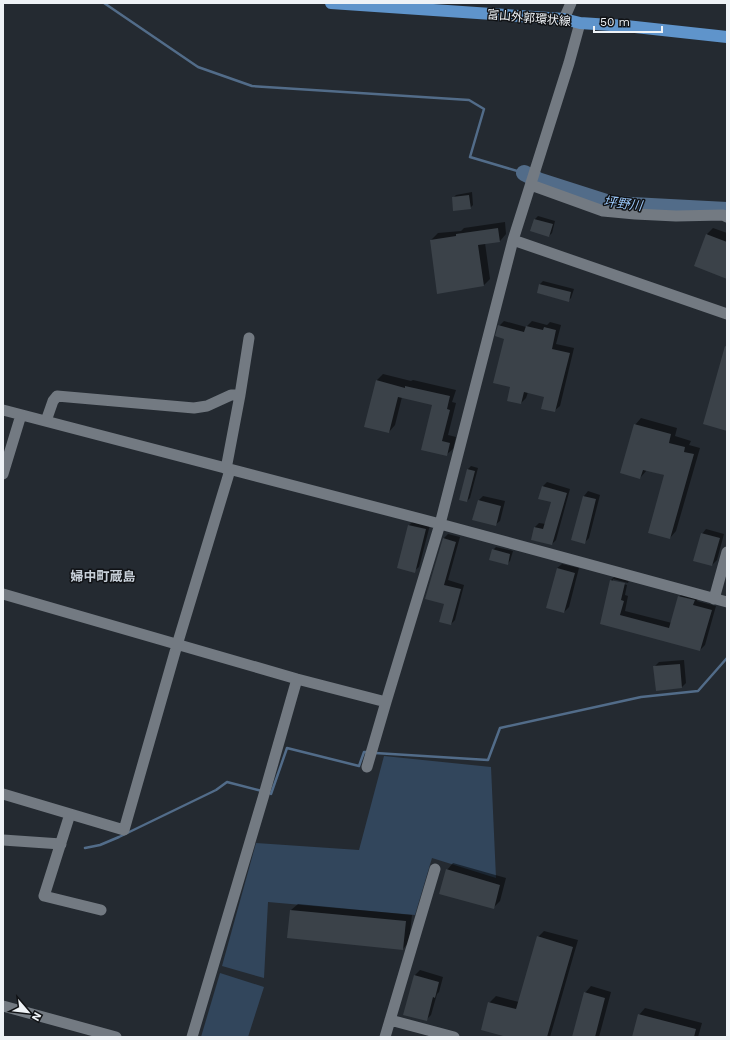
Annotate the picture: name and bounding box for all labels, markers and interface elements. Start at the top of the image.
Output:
street label: 富山外郭環状線 [487,7,571,29]
scale bar [594,8,662,34]
text: 50 m [600,15,630,29]
water label: 坪野川 [603,194,645,214]
district label: 婦中町蔵島 [70,569,136,584]
north arrow [8,992,48,1032]
text: N [29,1010,44,1023]

